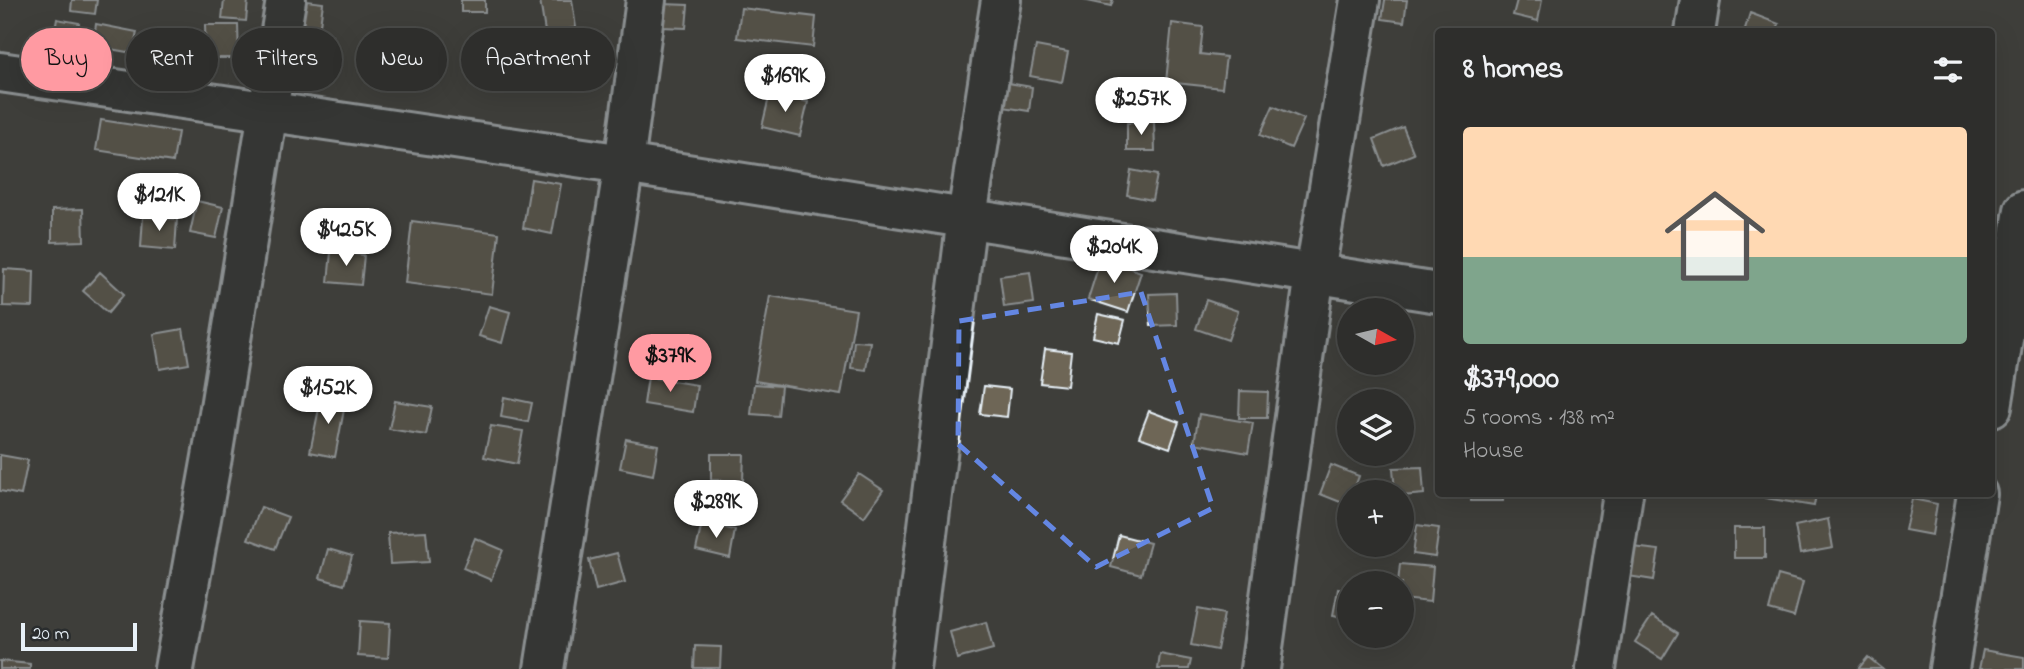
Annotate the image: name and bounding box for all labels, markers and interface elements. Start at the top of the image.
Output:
chip: Buy [21,28,112,91]
chip: Rent [126,28,218,91]
chip: Filters [232,28,342,91]
chip: New [356,28,447,91]
chip: Apartment [461,28,615,91]
text: 8 homes [1463,48,1564,92]
icon: filters [1929,51,1967,89]
pin: $169K [736,54,834,114]
text: $169K [760,60,810,93]
pin: $257K [1092,78,1190,137]
text: $257K [1111,83,1171,116]
icon: home [1652,173,1778,299]
pin: $121K [110,174,208,233]
text: $121K [133,179,185,212]
pin: $425K [297,208,395,268]
text: $425K [316,214,376,247]
pin: $204K [1065,226,1163,285]
text: $204K [1086,231,1142,264]
north arrow [1337,298,1414,374]
map controls [1337,298,1414,648]
pin: $379K [621,334,719,394]
text: $379K [645,340,695,373]
text: $379,000 [1463,358,1559,402]
pin: $152K [279,366,377,426]
text: $152K [300,372,356,405]
button: layers [1337,389,1414,466]
text: 5 rooms · 138 m² [1463,402,1615,435]
text: House [1463,435,1523,468]
pin: $289K [667,480,765,540]
button: + [1337,480,1414,557]
text: $289K [690,486,742,519]
button: − [1337,571,1414,648]
scale bar [21,620,136,652]
text: 20 m [32,621,69,648]

